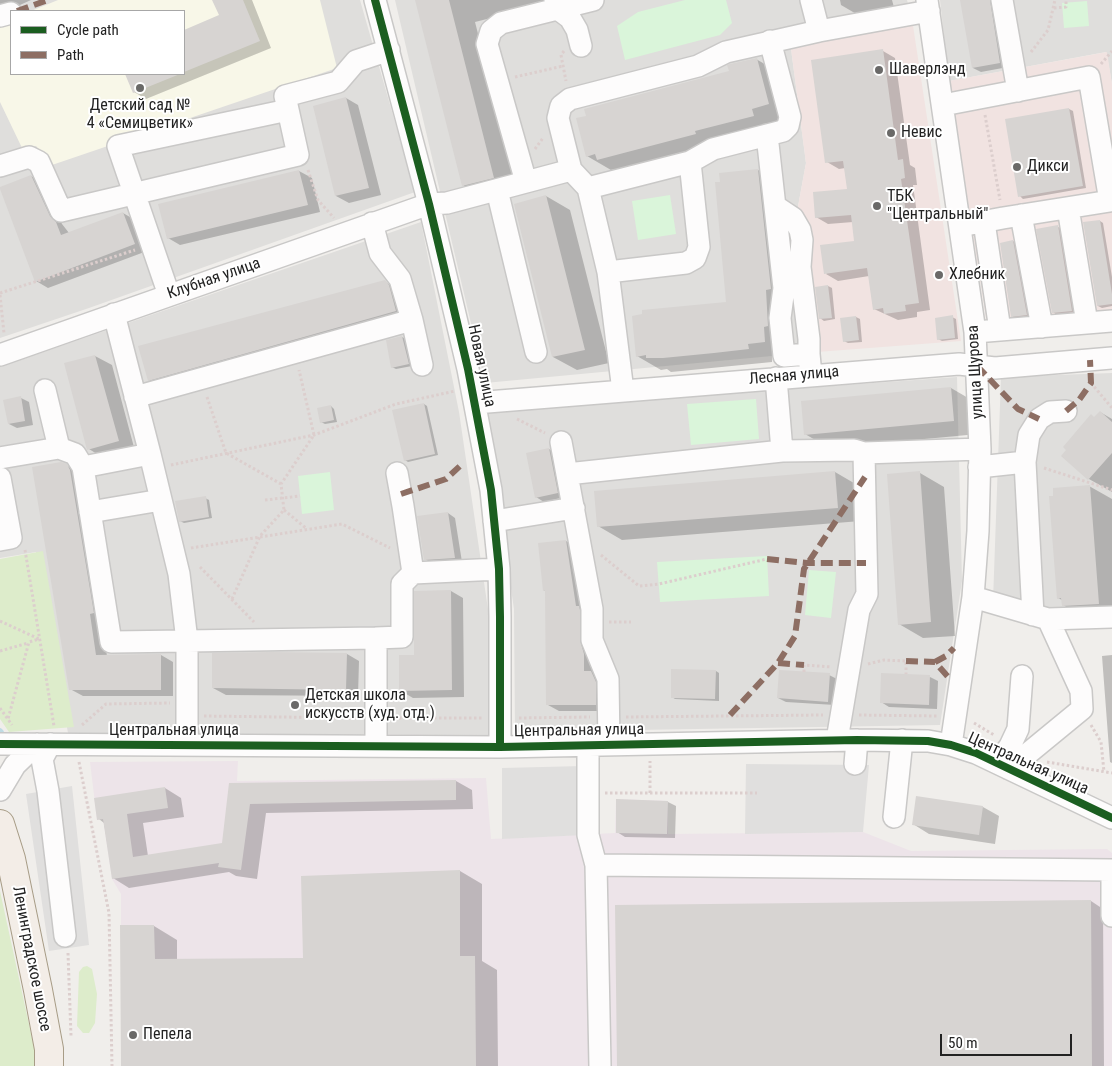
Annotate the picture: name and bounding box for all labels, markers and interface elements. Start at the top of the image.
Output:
legend [10,10,185,75]
text: Cycle path [57,21,119,39]
text: Path [57,46,84,64]
place label: Шаверлэнд [889,60,965,80]
marker: Шаверлэнд [873,64,885,76]
marker: Детский сад № 4 «Семицветик» [134,82,146,94]
place label: Детский сад № 4 «Семицветик» [87,96,193,134]
place label: Невис [901,123,942,143]
marker: Невис [885,127,897,139]
place label: Дикси [1027,157,1069,177]
marker: Дикси [1011,161,1023,173]
place label: ТБК "Центральный" [887,187,988,225]
marker: ТБК "Центральный" [871,200,883,212]
street label: Клубная улица [165,254,263,304]
place label: Хлебник [949,265,1005,285]
marker: Хлебник [933,269,945,281]
street label: Новая улица [463,323,499,409]
street label: улица Щурова [964,324,988,420]
street label: Лесная улица [748,362,840,390]
place label: Детская школа искусств (худ. отд.) [305,686,435,724]
marker: Детская школа искусств (худ. отд.) [289,699,301,711]
street label: Центральная улица [514,720,644,742]
street label: Центральная улица [109,721,239,741]
street label: Центральная улица [965,729,1091,799]
street label: Ленинградское шоссе [7,885,55,1033]
scale bar [942,1024,1074,1056]
place label: Пепела [143,1025,192,1045]
marker: Пепела [127,1029,139,1041]
text: 50 m [948,1034,978,1052]

